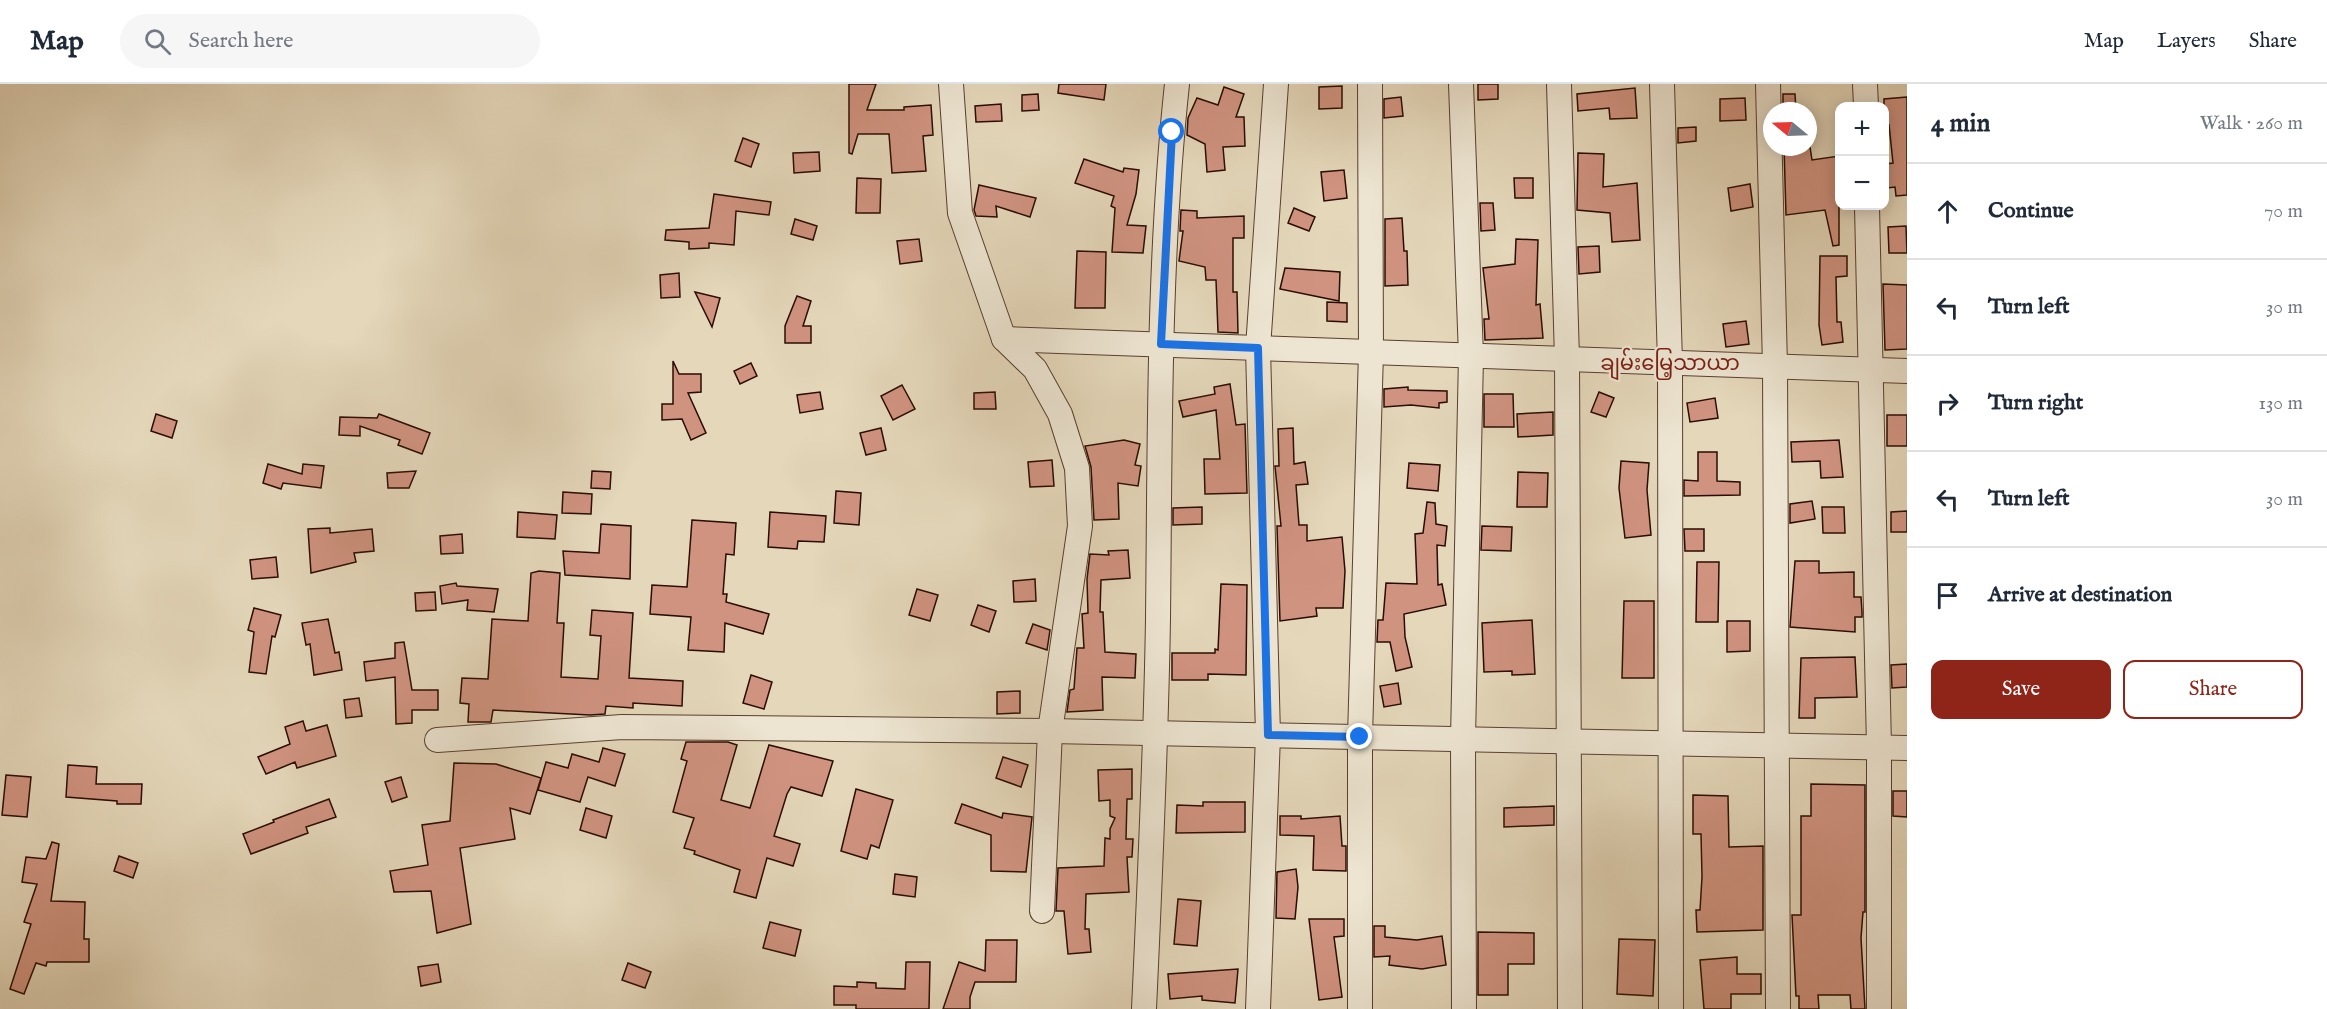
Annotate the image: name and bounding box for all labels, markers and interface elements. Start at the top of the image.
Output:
search box [120,14,540,68]
text: Map [30,24,84,59]
icon: search [141,25,174,58]
text: Search here [189,27,293,55]
text: Map [2084,28,2124,55]
text: Layers [2157,28,2216,55]
text: Share [2249,28,2297,55]
north arrow [1763,102,1817,156]
map controls [1835,102,1889,210]
button: + [1835,102,1889,156]
text: 4 min [1931,107,1990,140]
text: Walk · 260 m [2200,111,2303,136]
route start [1158,118,1184,144]
button: − [1835,156,1889,210]
icon: ahead [1931,195,1964,228]
text: Continue [1988,197,2074,225]
text: 70 m [2264,199,2303,224]
icon: left [1931,291,1964,324]
text: Turn left [1988,293,2070,321]
text: 30 m [2266,295,2303,320]
district label: ချမ်းမြေ့သာယာ [1600,347,1740,381]
icon: right [1931,387,1964,420]
text: Turn right [1988,389,2083,417]
text: 130 m [2258,391,2303,416]
icon: left [1931,483,1964,516]
text: Turn left [1988,485,2070,513]
text: 30 m [2266,487,2303,512]
icon: arrive [1931,579,1964,612]
text: Arrive at destination [1988,581,2172,609]
button: Save [1931,660,2111,719]
button: Share [2123,660,2303,719]
route end [1346,723,1372,749]

